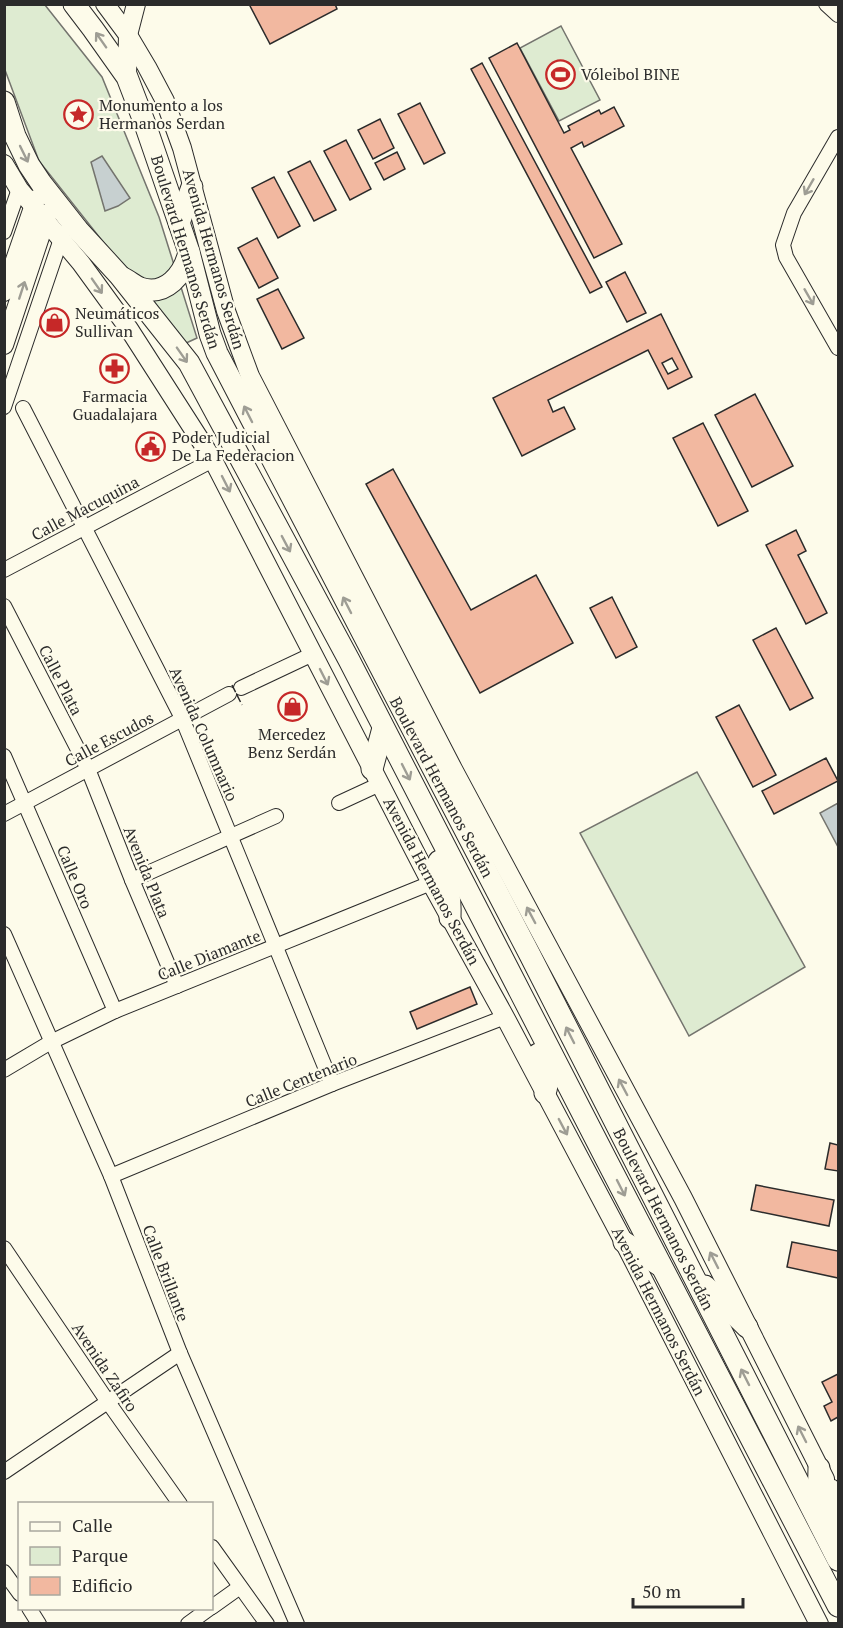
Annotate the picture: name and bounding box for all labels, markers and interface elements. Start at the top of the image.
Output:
one-way arrow [95,32,107,49]
sports icon: Vóleibol BINE [544,58,576,90]
place label: Vóleibol BINE [581,63,680,85]
place label: Monumento a los Hermanos Serdan [99,94,226,134]
place icon: Monumento a los Hermanos Serdan [62,98,94,130]
one-way arrow [18,144,30,162]
street label: Boulevard Hermanos Serdán [146,152,226,352]
street label: Avenida Hermanos Serdán [178,166,250,352]
one-way arrow [803,178,815,195]
one-way arrow [91,277,103,293]
one-way arrow [18,281,29,300]
one-way arrow [803,288,815,305]
place label: Neumáticos Sullivan [75,302,160,342]
shop icon: Neumáticos Sullivan [38,306,70,338]
one-way arrow [176,346,189,362]
pharmacy icon: Farmacia Guadalajara [99,352,131,384]
place label: Farmacia Guadalajara [72,385,158,425]
one-way arrow [242,405,253,423]
place label: Poder Judicial De La Federacion [172,426,295,466]
public building icon: Poder Judicial De La Federacion [135,430,167,462]
street label: Calle Macuquina [27,470,143,546]
one-way arrow [221,475,232,493]
one-way arrow [280,535,292,552]
one-way arrow [341,597,353,615]
street label: Calle Plata [34,641,88,719]
street label: Avenida Columnario [165,663,244,805]
one-way arrow [319,667,331,685]
shop icon: Mercedez Benz Serdán [276,690,308,722]
street label: Boulevard Hermanos Serdán [385,693,499,882]
street label: Calle Escudos [61,706,157,772]
place label: Mercedez Benz Serdán [248,723,337,763]
one-way arrow [401,763,412,781]
street label: Avenida Hermanos Serdán [378,793,486,969]
street label: Avenida Plata [119,823,175,921]
street label: Calle Oro [52,842,98,912]
one-way arrow [525,907,537,924]
street label: Calle Diamante [154,924,264,986]
one-way arrow [564,1026,576,1044]
street label: Calle Centenario [242,1047,360,1112]
one-way arrow [617,1079,629,1096]
one-way arrow [558,1118,569,1136]
street label: Boulevard Hermanos Serdán [608,1124,720,1314]
one-way arrow [616,1179,627,1197]
street label: Calle Brillante [137,1221,195,1325]
street label: Avenida Hermanos Serdán [607,1223,711,1400]
one-way arrow [707,1251,719,1269]
street label: Avenida Zafiro [67,1318,143,1416]
one-way arrow [739,1369,751,1386]
one-way arrow [796,1425,807,1443]
legend [18,1502,213,1610]
text: Calle [72,1513,113,1537]
text: Parque [72,1543,128,1567]
scale bar [633,1571,742,1609]
text: Edificio [72,1573,132,1597]
text: 50 m [642,1579,682,1603]

